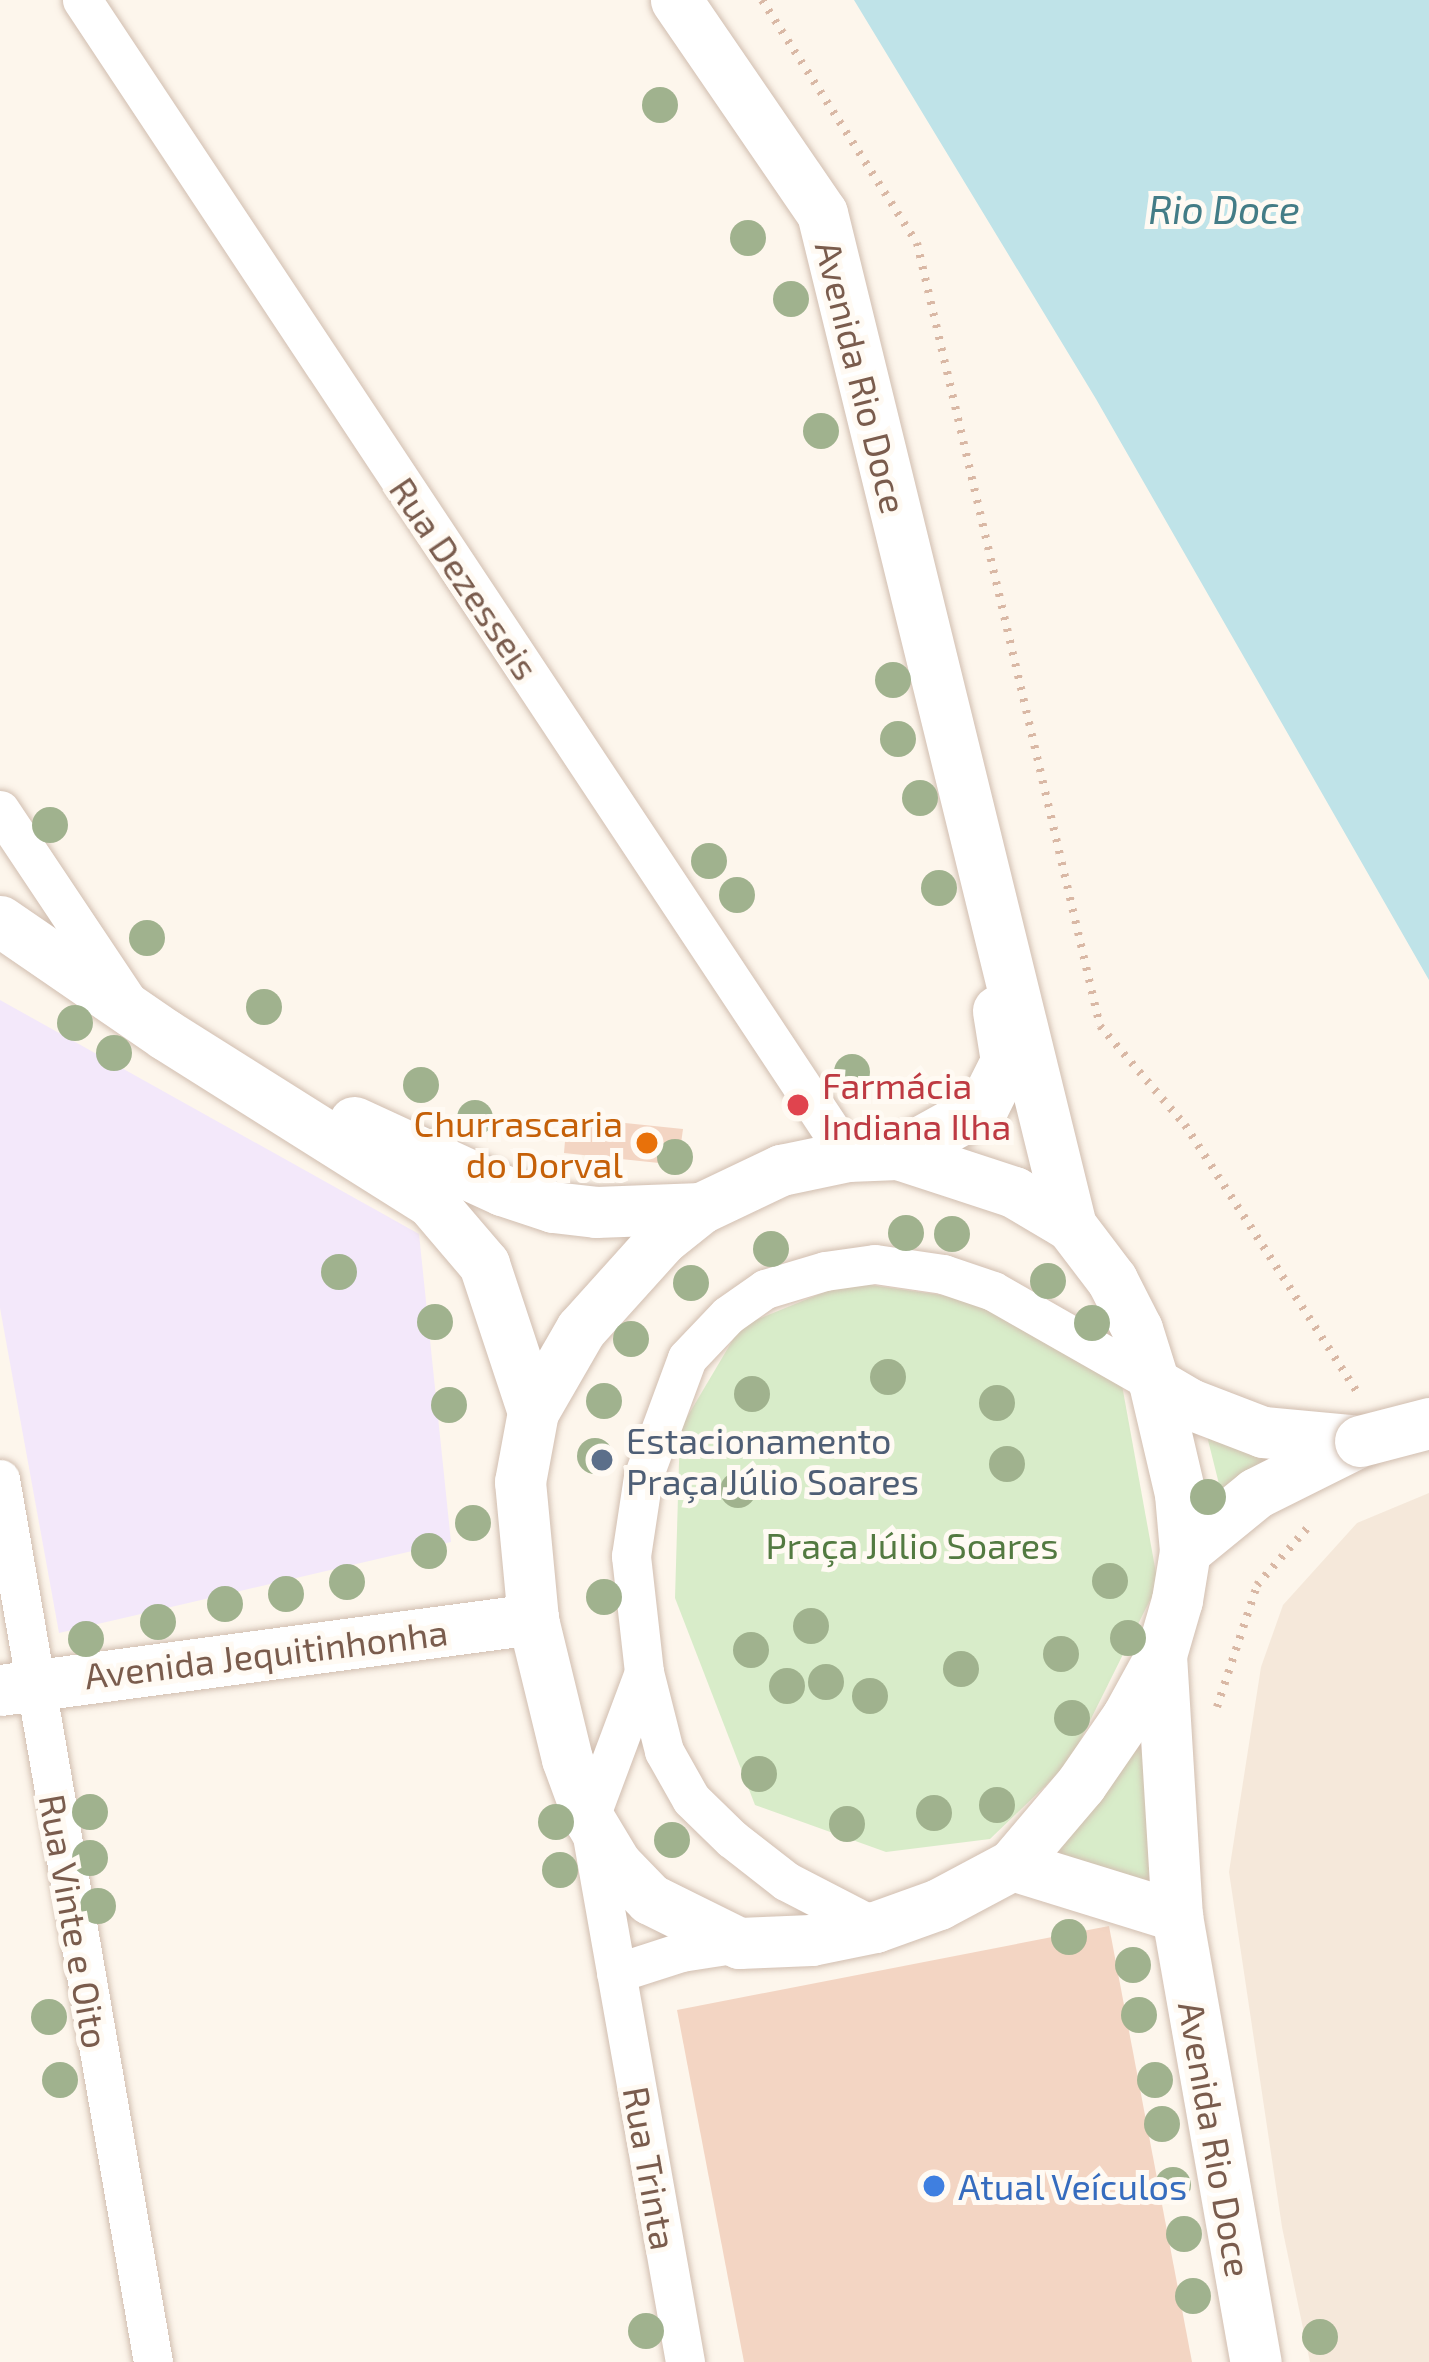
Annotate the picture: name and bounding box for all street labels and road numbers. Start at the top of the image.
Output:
street label: Avenida Rio Doce [807,237,917,517]
street label: Rua Dezesseis [382,469,548,687]
street label: Avenida Jequitinhonha [82,1609,450,1697]
street label: Rua Vinte e Oito [31,1790,119,2052]
street label: Avenida Rio Doce [1171,1998,1261,2280]
street label: Rua Trinta [615,2083,687,2253]

